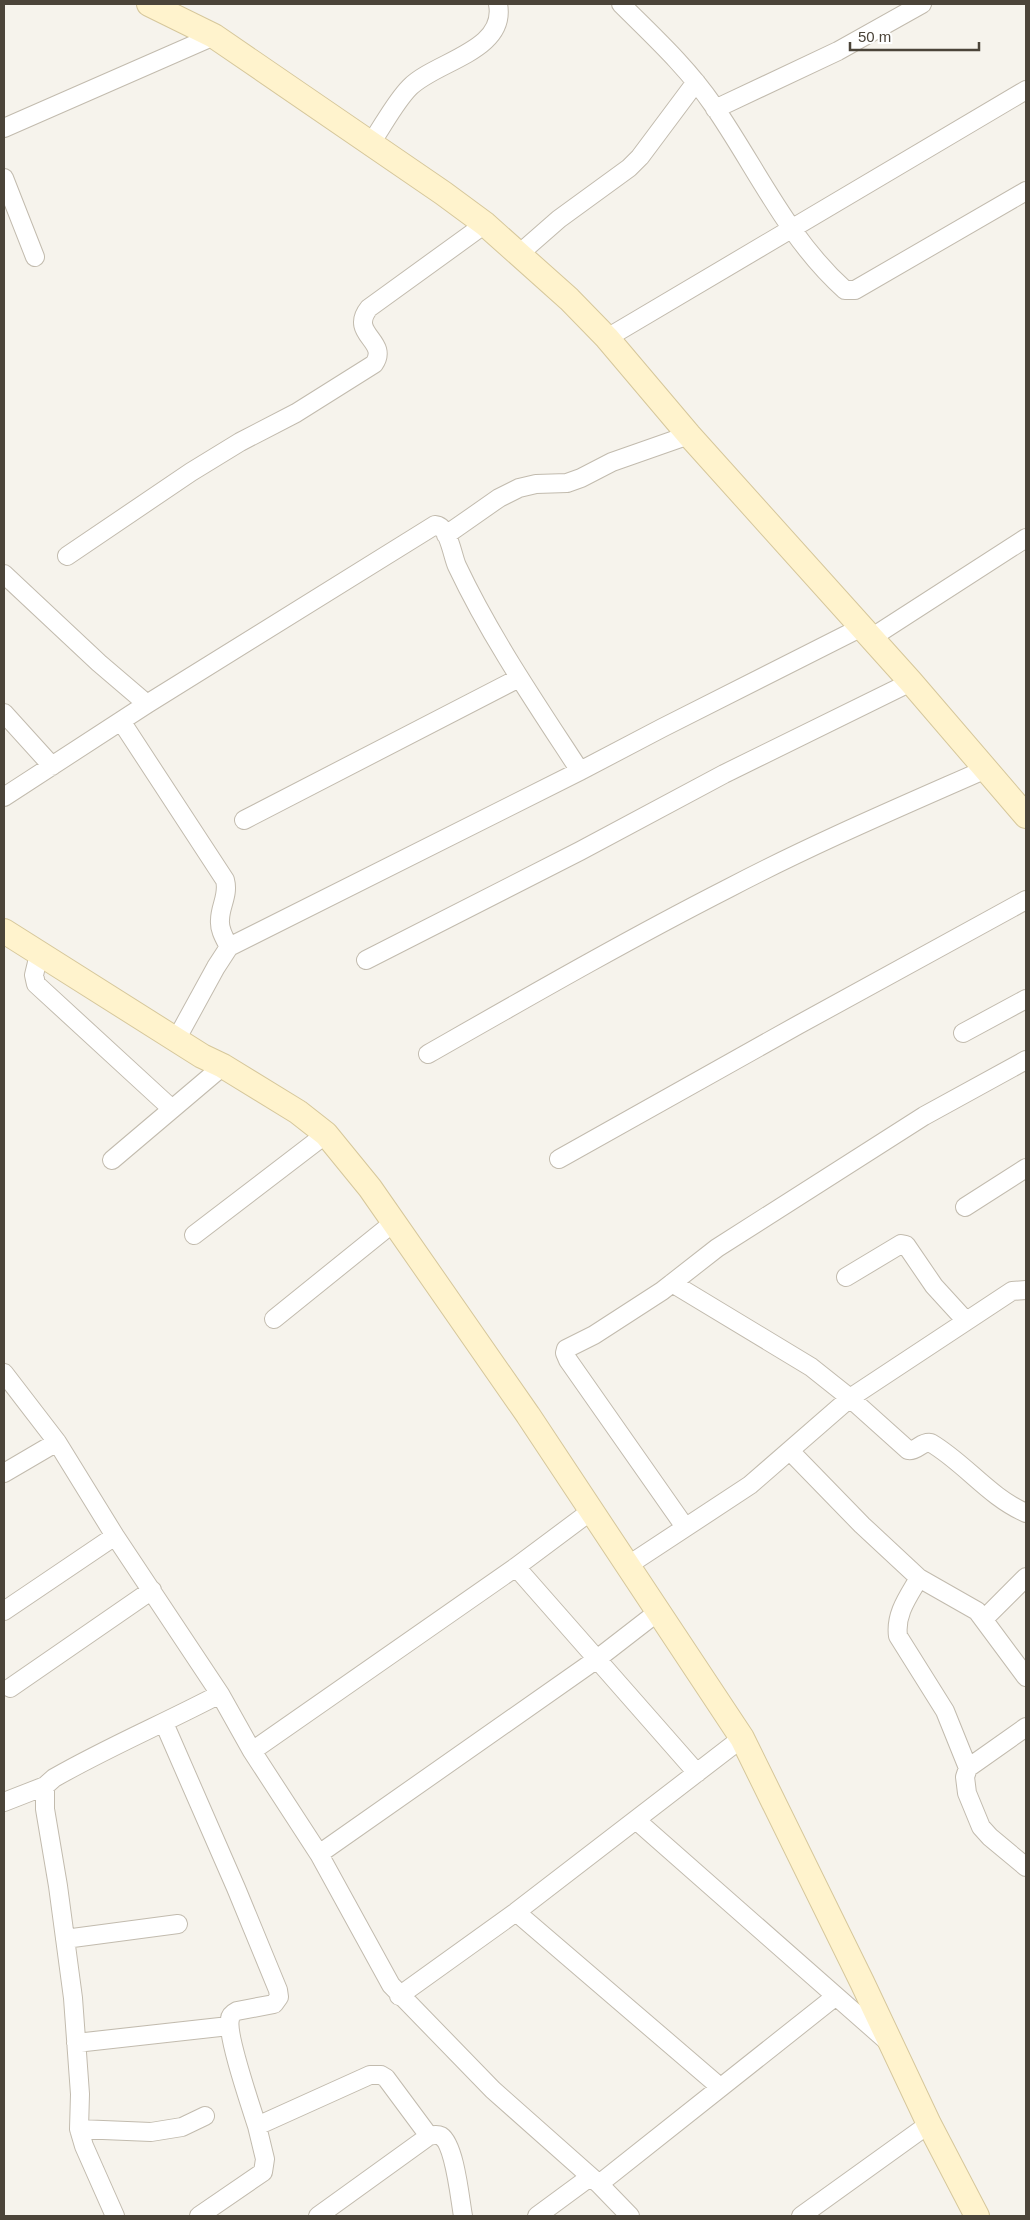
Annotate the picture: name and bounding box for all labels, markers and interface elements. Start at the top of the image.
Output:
scale bar [850,20,979,52]
text: 50 m [858,28,891,45]

